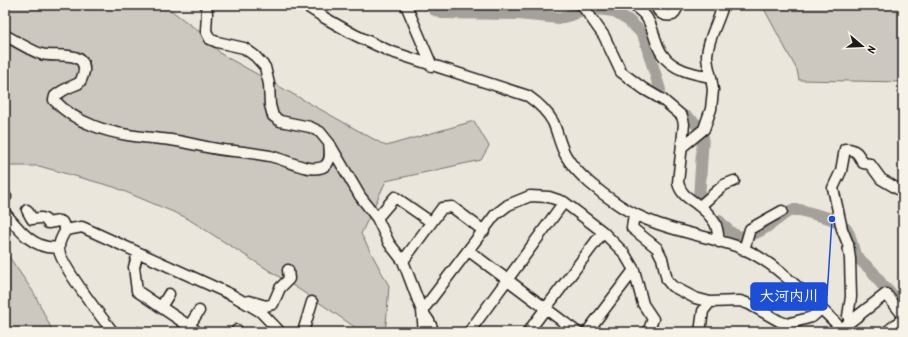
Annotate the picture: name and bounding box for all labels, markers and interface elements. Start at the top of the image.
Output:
north arrow [842,26,882,66]
text: N [861,43,880,55]
callout: 大河内川 [751,283,827,310]
text: 大河内川 [759,285,819,309]

